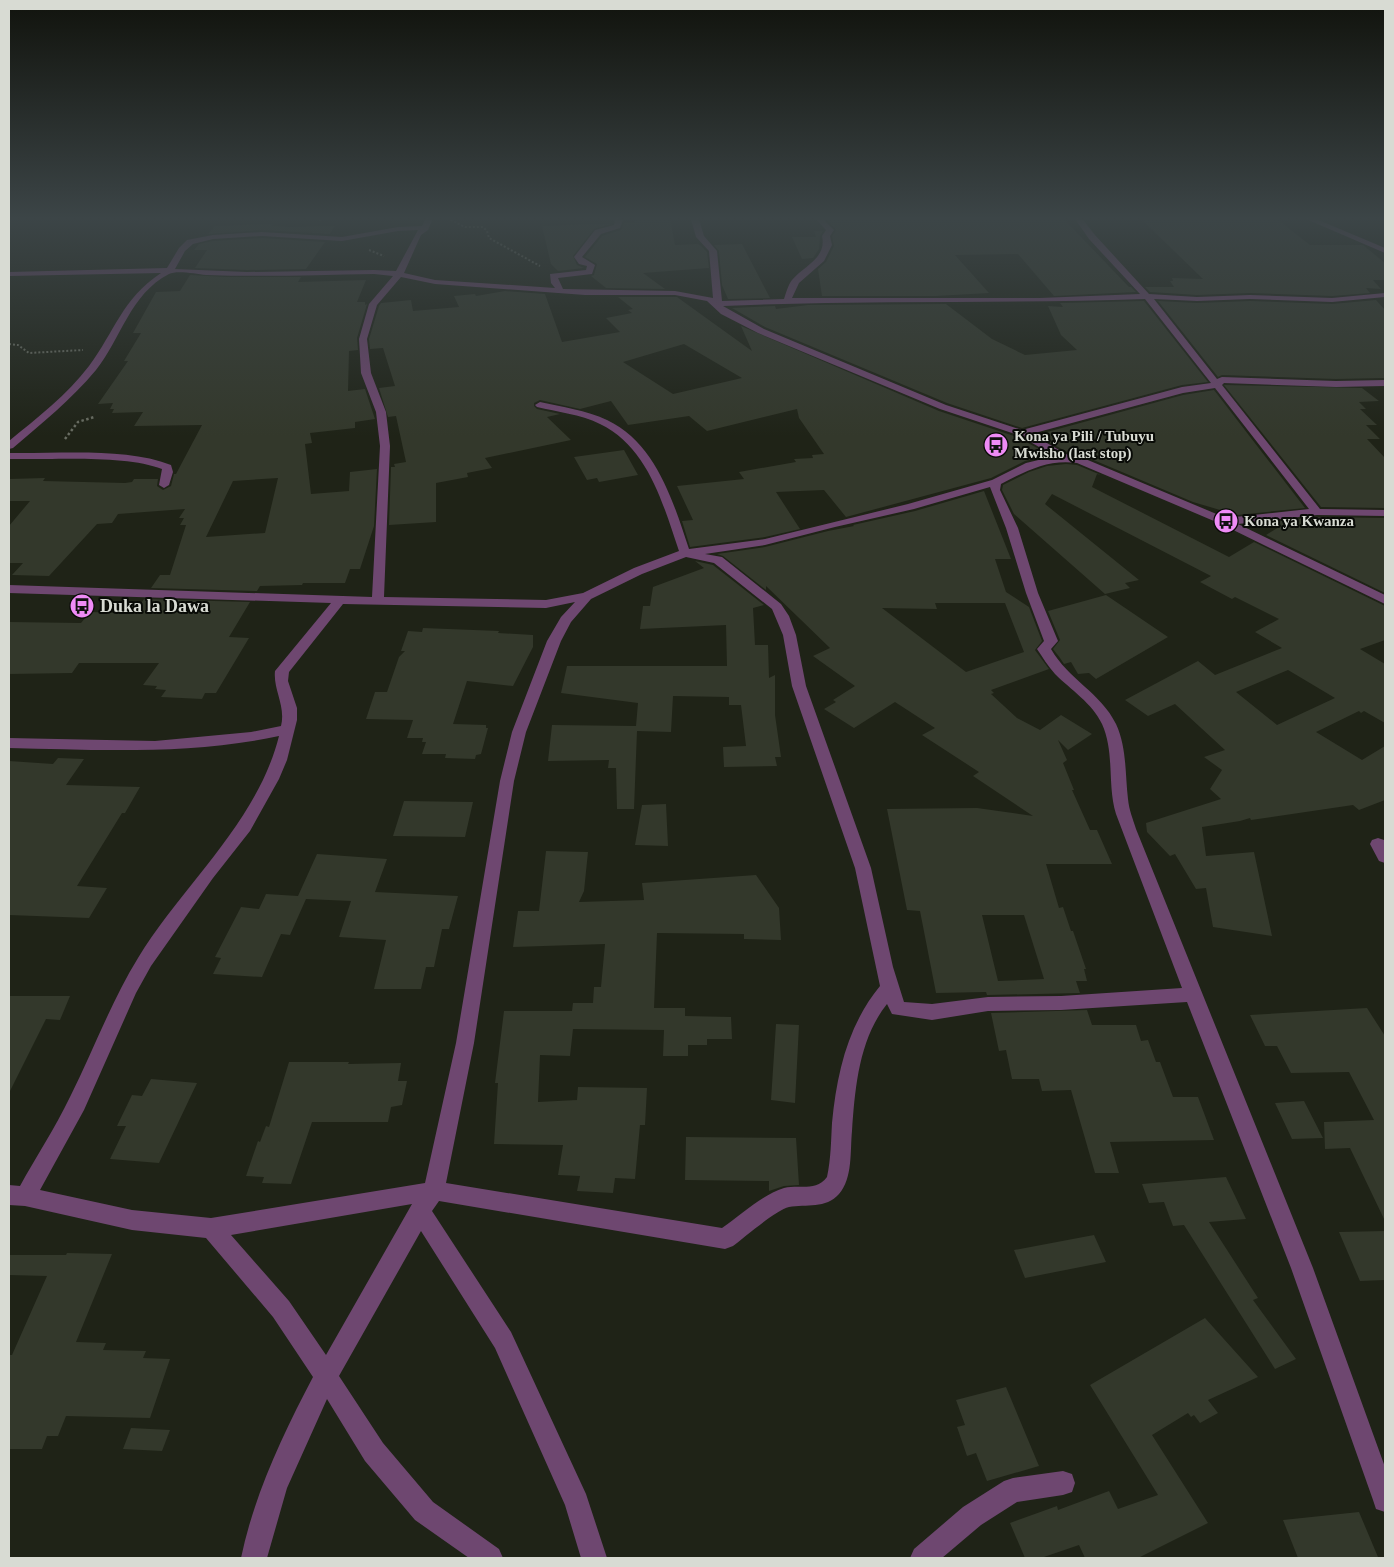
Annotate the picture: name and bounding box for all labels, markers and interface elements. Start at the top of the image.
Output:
place label: Kona ya Pili / Tubuyu Mwisho (last stop) [1014,428,1154,462]
bus stop icon: Kona ya Pili / Tubuyu Mwisho (last stop) [983,432,1009,458]
bus stop icon: Kona ya Kwanza [1213,508,1239,534]
place label: Kona ya Kwanza [1244,513,1355,529]
bus stop icon: Duka la Dawa [69,593,95,619]
place label: Duka la Dawa [100,596,209,616]

